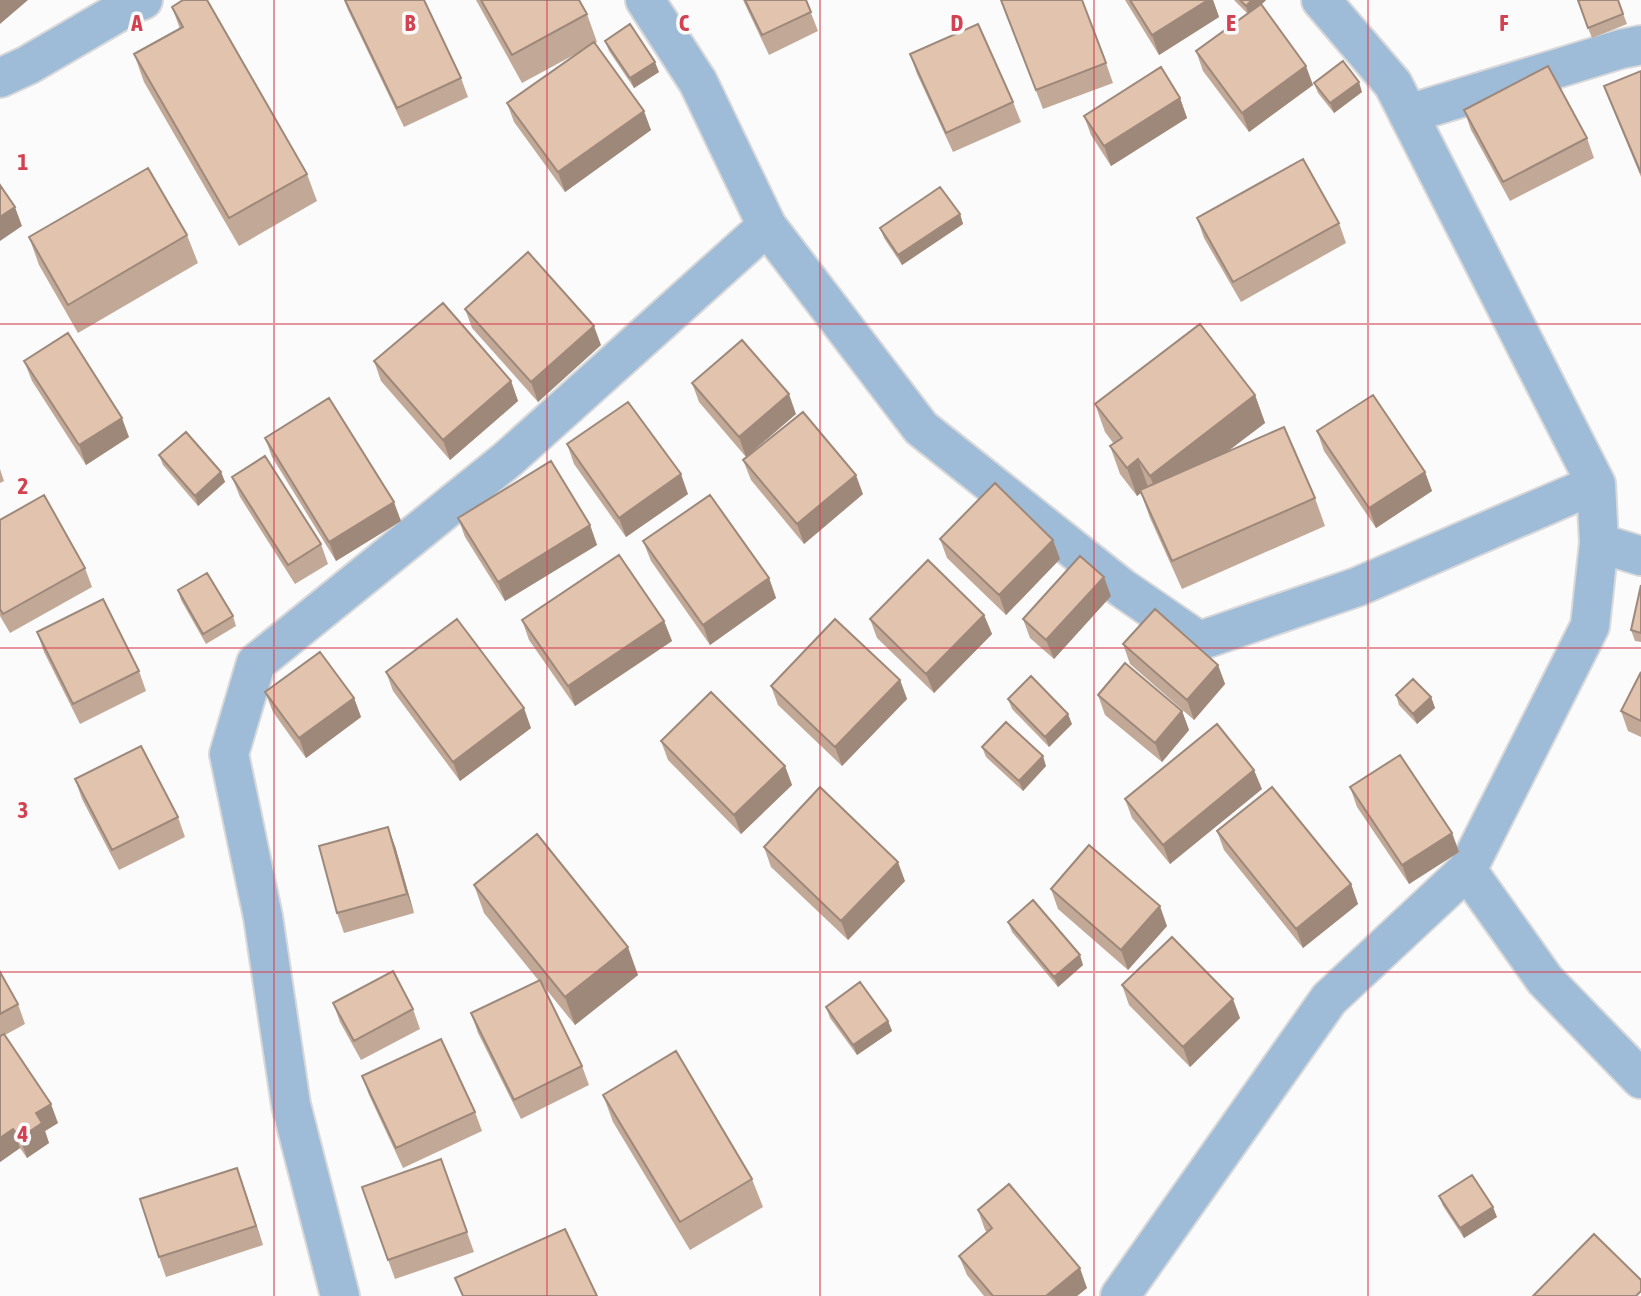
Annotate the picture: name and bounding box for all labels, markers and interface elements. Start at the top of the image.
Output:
text: A [130,10,143,36]
text: B [405,10,416,36]
text: C [679,10,690,36]
text: D [951,10,964,36]
text: E [1226,10,1236,36]
text: F [1499,10,1509,36]
text: 1 [18,149,29,175]
text: 2 [18,473,28,499]
text: 3 [18,797,28,823]
text: 4 [17,1121,29,1147]

